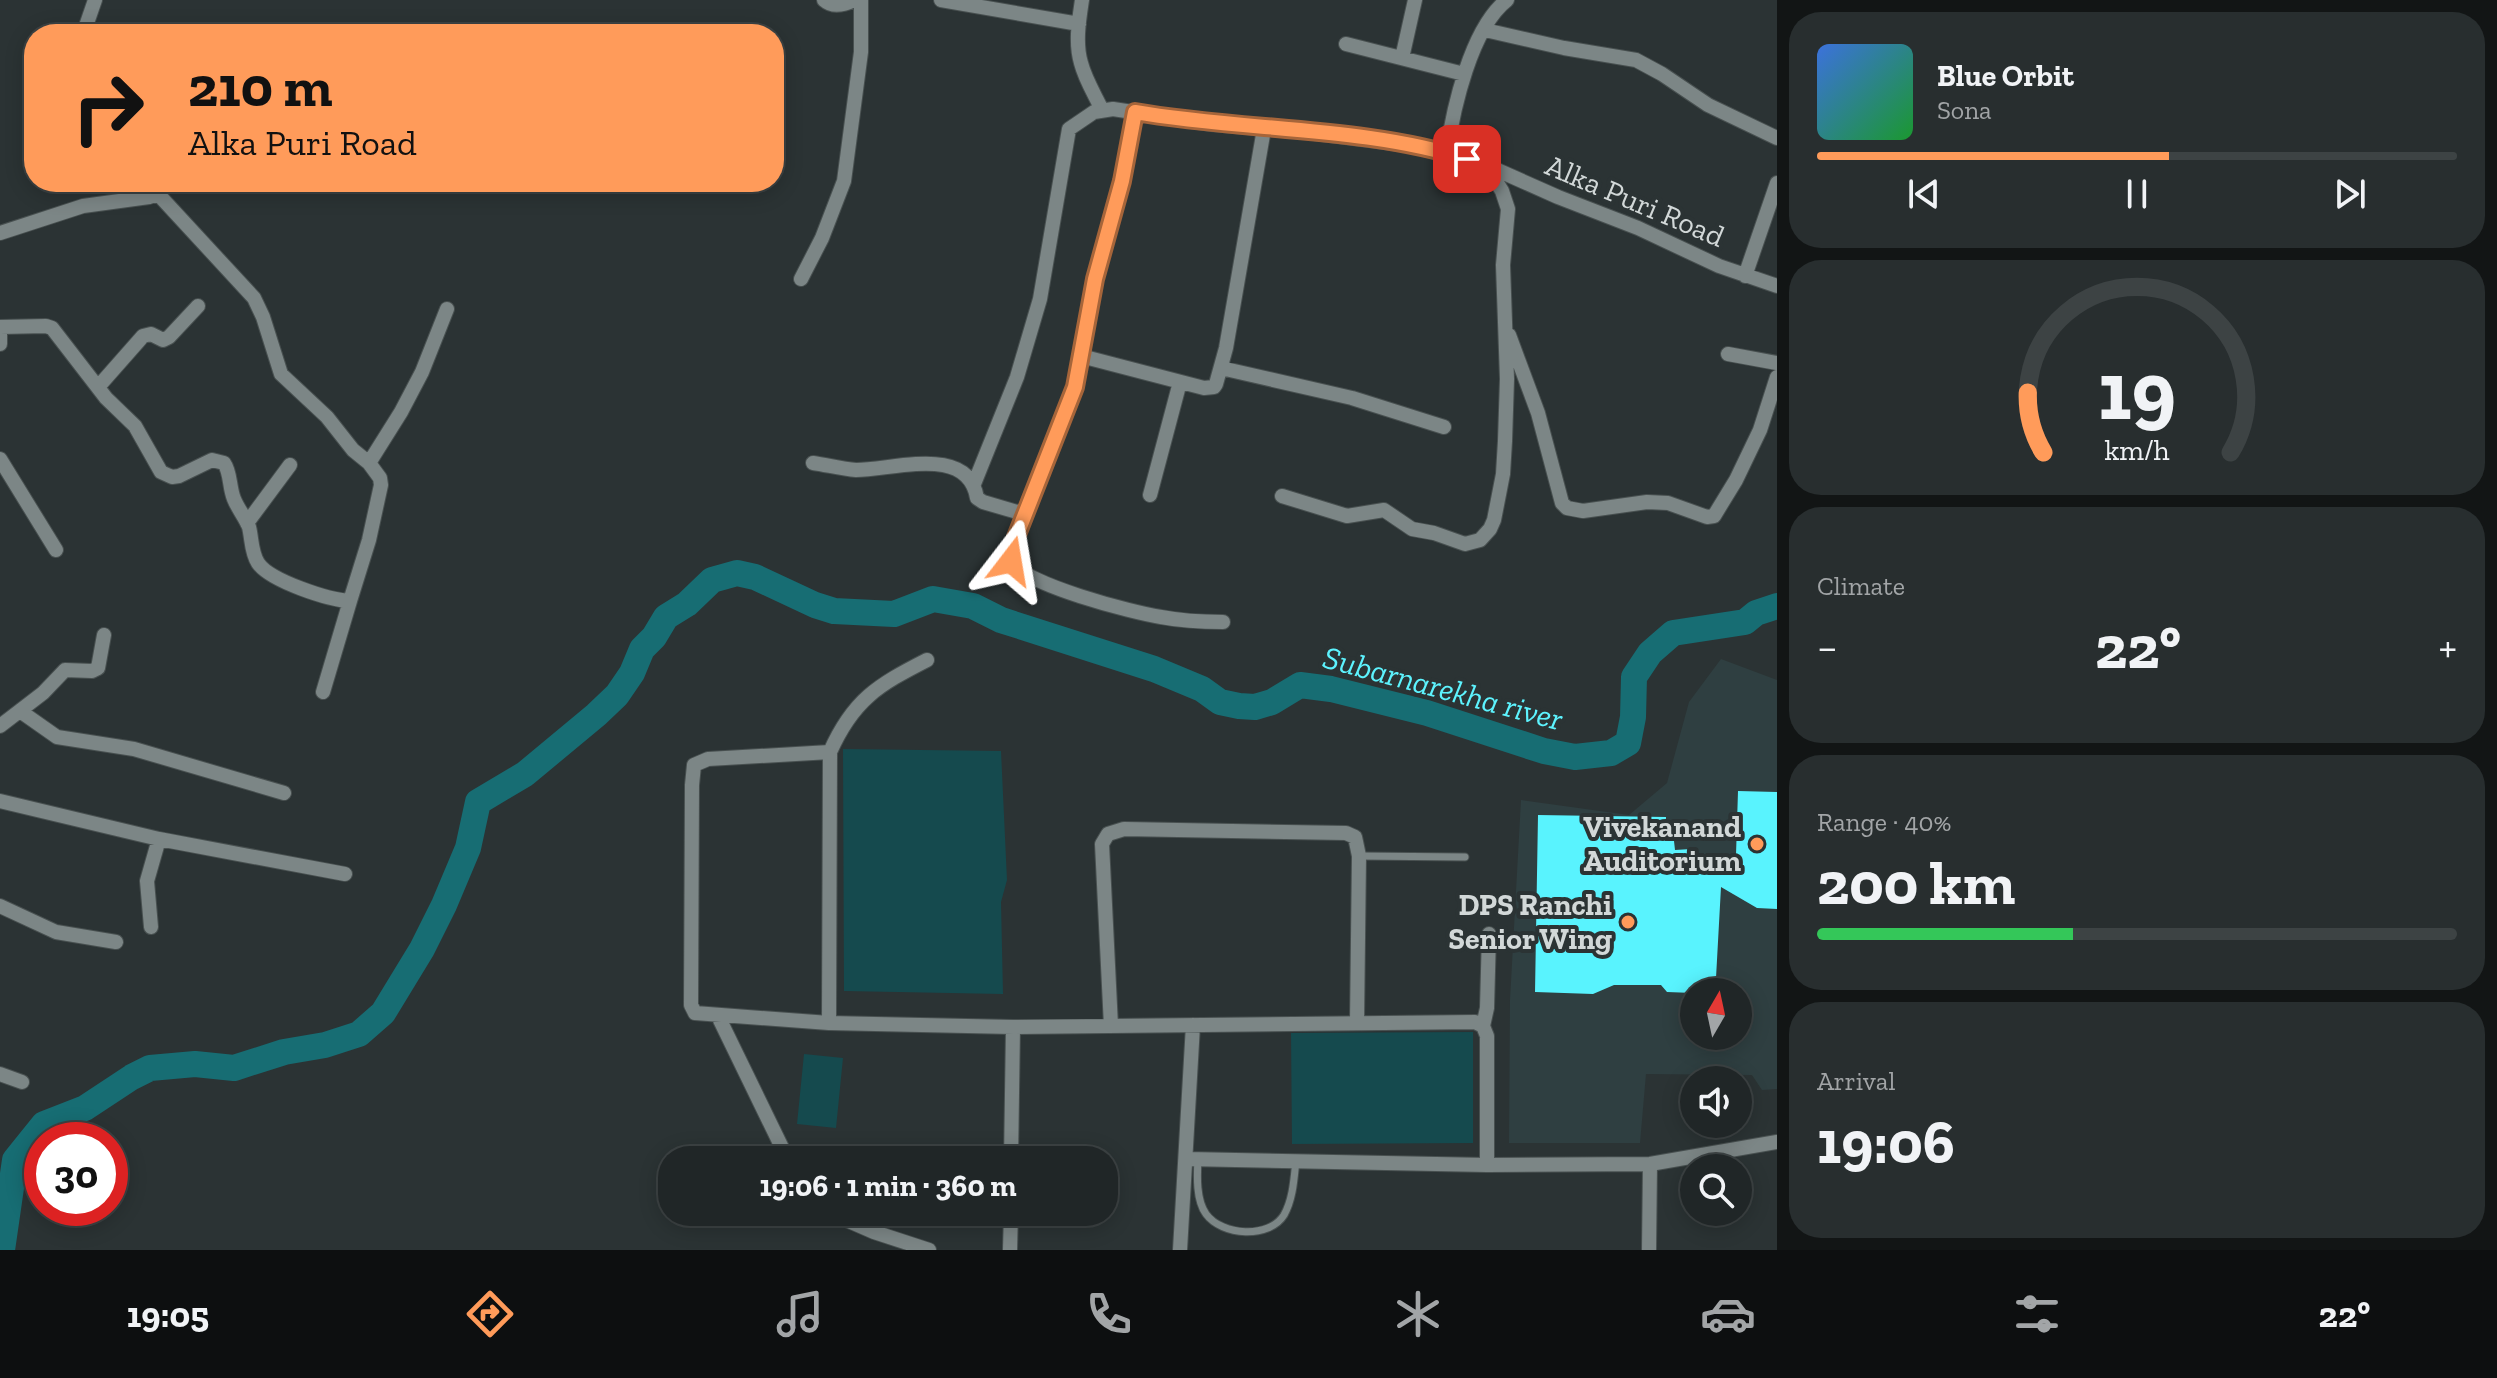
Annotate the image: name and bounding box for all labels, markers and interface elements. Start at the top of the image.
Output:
text: 210 m [188,53,332,120]
icon: right [56,56,160,160]
text: Blue Orbit [1937,58,2074,94]
text: Sona [1937,94,1992,126]
text: Alka Puri Road [188,121,417,164]
pin [1433,125,1501,193]
icon: arrive [1445,137,1489,181]
street label: Alka Puri Road [1540,147,1730,255]
icon: previous [1902,172,1946,216]
icon: pause [2115,172,2159,216]
icon: next [2328,172,2372,216]
text: 19 [2098,340,2176,440]
text: km/h [2104,434,2170,468]
position arrow [969,519,1053,603]
text: Climate [1817,570,1905,602]
text: 22° [2095,611,2181,683]
text: − [1817,620,1838,673]
text: + [2438,620,2457,673]
water label: Subarnarekha river [1319,638,1568,739]
text: Range · 40% [1817,806,1951,838]
place label: Vivekanand Auditorium [1583,809,1741,879]
marker: Vivekanand Auditorium [1748,835,1766,853]
text: 200 km [1817,847,2015,919]
place label: DPS Ranchi Senior Wing [1448,887,1612,957]
marker: DPS Ranchi Senior Wing [1619,913,1637,931]
north arrow [1680,978,1752,1050]
map controls [1680,978,1752,1226]
text: Arrival [1817,1065,1895,1097]
button: sound [1680,1066,1752,1138]
text: 19:06 [1817,1106,1955,1178]
speed limit sign: 30 [24,1122,128,1226]
button: search [1680,1154,1752,1226]
text: 19:06 · 1 min · 360 m [759,1168,1017,1204]
icon: directions [462,1286,518,1342]
icon: music [772,1286,828,1342]
icon: phone [1081,1286,1137,1342]
icon: climate [1390,1286,1446,1342]
icon: car [1700,1286,1756,1342]
icon: filters [2009,1286,2065,1342]
text: 19:05 [127,1293,209,1336]
text: 22° [2319,1293,2370,1336]

